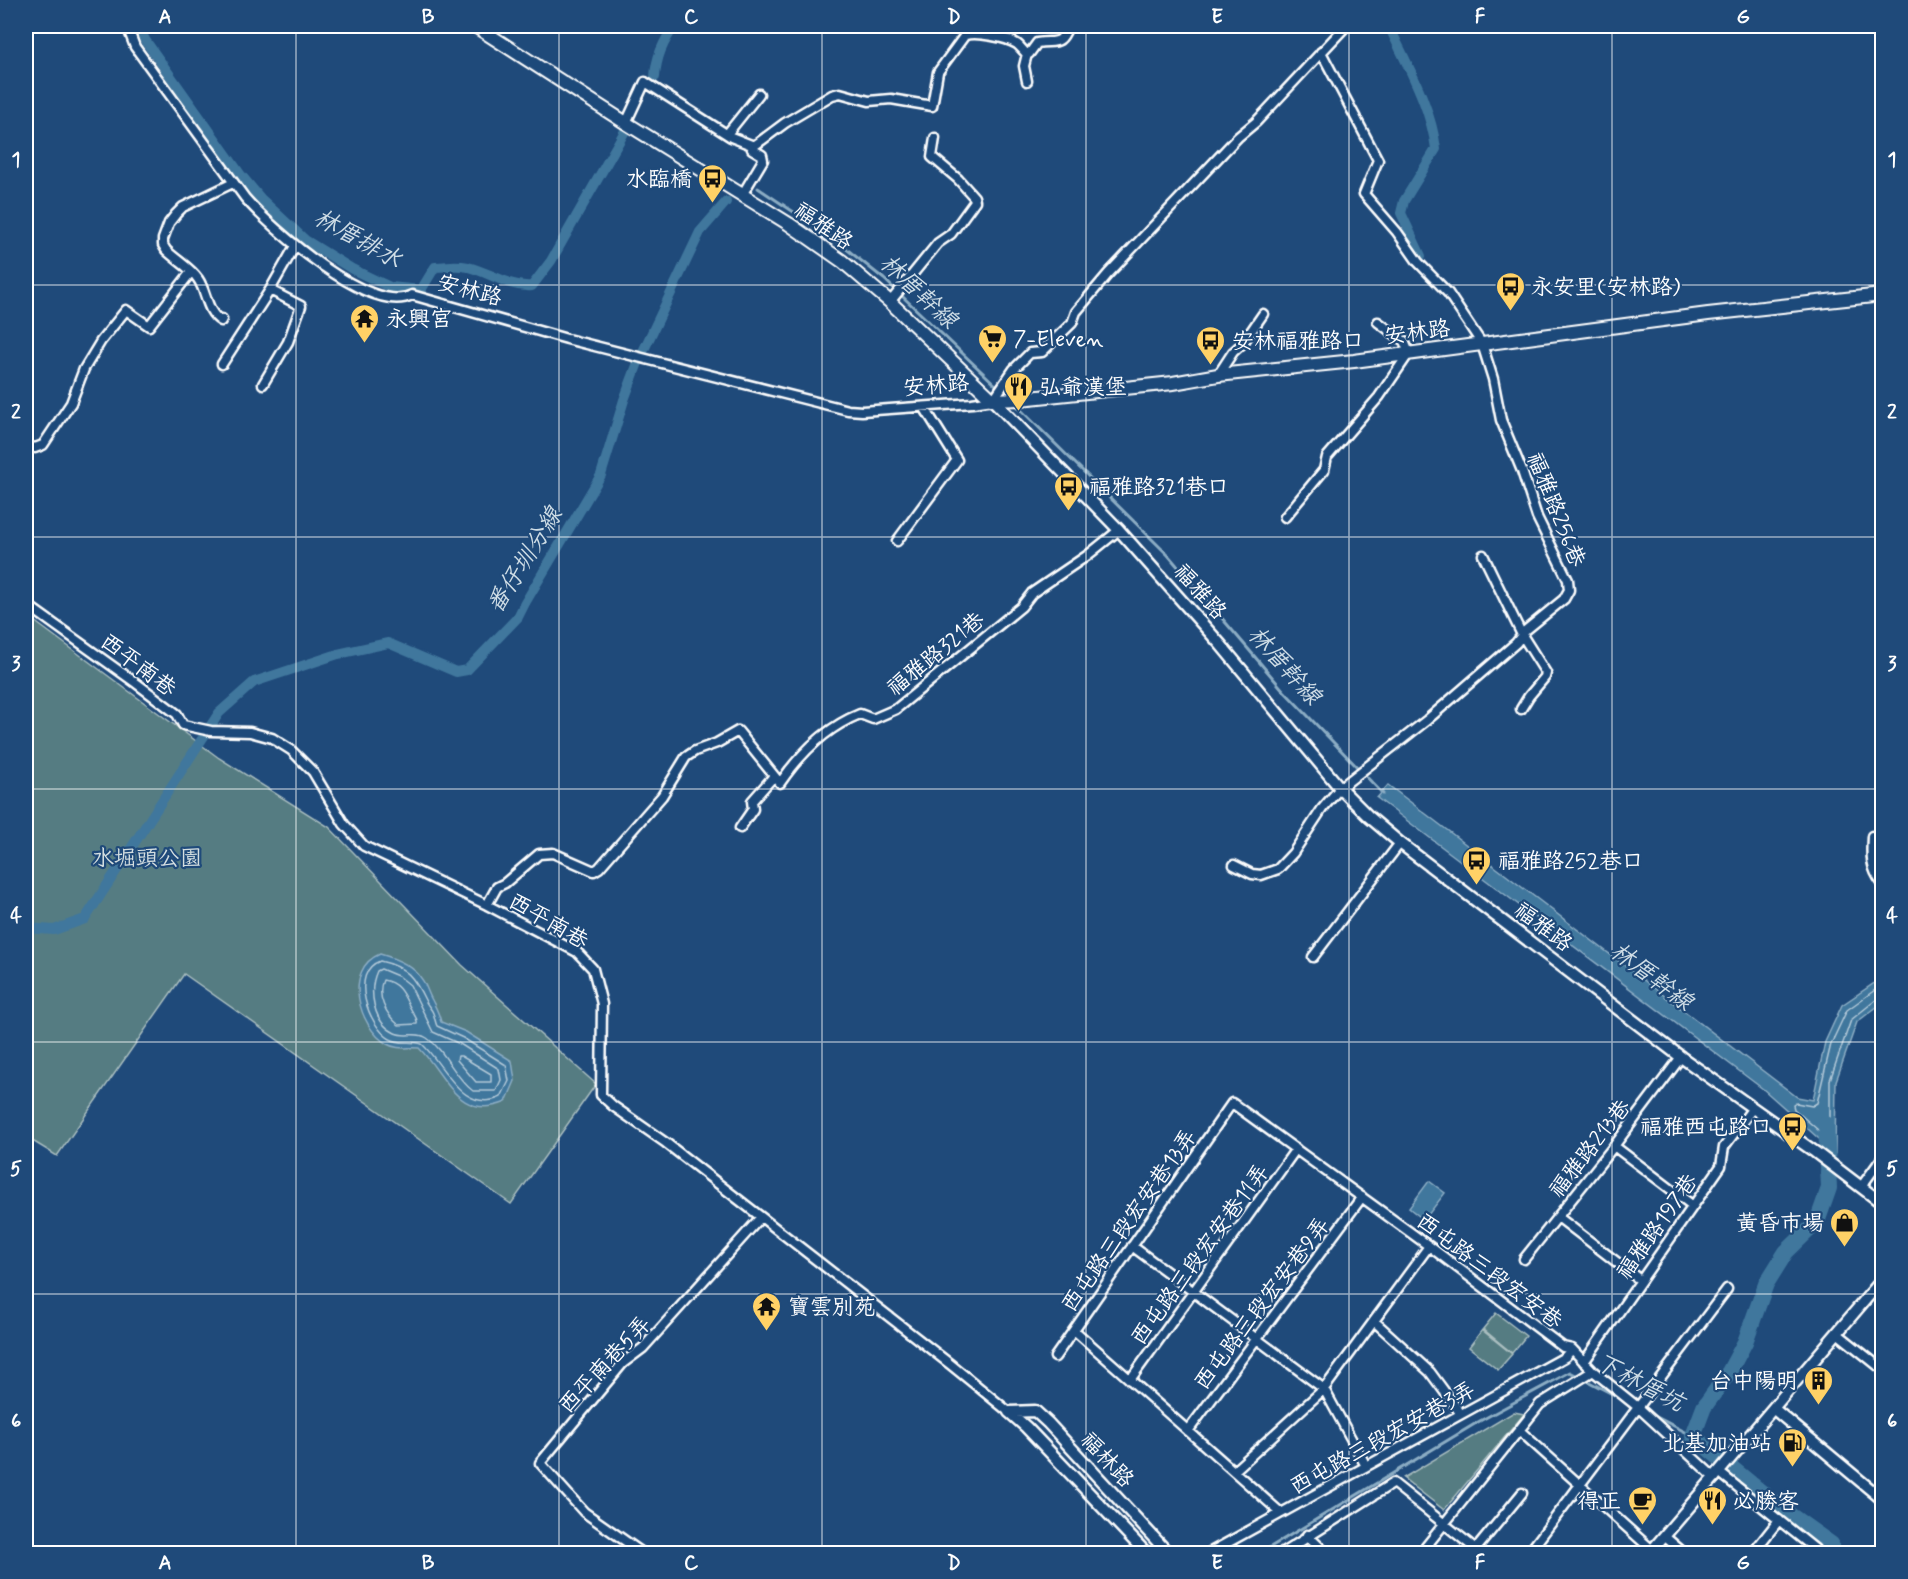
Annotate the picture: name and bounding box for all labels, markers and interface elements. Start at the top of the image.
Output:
text: A [158,4,172,31]
text: B [422,4,435,31]
text: C [684,4,699,31]
text: D [947,4,961,31]
text: E [1211,4,1223,31]
text: F [1475,4,1486,31]
text: G [1736,4,1750,31]
text: 1 [12,147,20,174]
text: 1 [1888,147,1896,174]
bus stop icon: 水臨橋 [697,162,729,204]
place label: 水臨橋 [626,166,692,194]
street label: 福雅路 [788,196,858,257]
water label: 林厝排水 [308,202,408,277]
water label: 林厝幹線 [872,248,965,338]
street label: 安林路 [434,269,505,313]
bus stop icon: 永安里(安林路) [1494,270,1526,312]
place label: 永安里(安林路) [1531,274,1680,302]
temple icon: 永興宮 [349,302,381,344]
place label: 永興宮 [386,306,452,334]
street label: 安林路 [1383,315,1452,351]
supermarket icon: 7-Eleven [976,322,1008,364]
bus stop icon: 安林福雅路口 [1195,324,1227,366]
place label: 7-Eleven [1013,326,1103,354]
place label: 安林福雅路口 [1232,328,1364,356]
street label: 安林路 [902,369,970,403]
restaurant icon: 弘爺漢堡 [1002,370,1034,412]
place label: 弘爺漢堡 [1039,374,1127,402]
text: 2 [11,399,21,426]
text: 2 [1887,399,1897,426]
street label: 福雅路256巷 [1520,448,1591,571]
bus stop icon: 福雅路321巷口 [1052,470,1084,512]
place label: 福雅路321巷口 [1089,474,1229,502]
water label: 番仔圳分線 [480,500,571,620]
street label: 福雅路 [1167,558,1232,626]
street label: 福雅路321巷 [882,607,991,703]
water label: 林厝幹線 [1240,620,1329,714]
street label: 西平南巷 [94,628,181,703]
text: 3 [11,651,21,678]
text: 3 [1887,651,1897,678]
bus stop icon: 福雅路252巷口 [1461,844,1493,886]
park label: 水堀頭公園 [92,845,202,873]
place label: 福雅路252巷口 [1498,848,1644,876]
street label: 西平南巷 [503,888,593,956]
street label: 福雅路 [1508,897,1578,959]
text: 4 [10,903,22,930]
text: 4 [1886,903,1898,930]
water label: 林厝幹線 [1603,936,1700,1020]
street label: 福雅路213巷 [1543,1094,1638,1204]
bus stop icon: 福雅西屯路口 [1777,1110,1809,1152]
place label: 福雅西屯路口 [1640,1114,1772,1142]
street label: 西屯路三段宏安巷13弄 [1056,1124,1203,1318]
text: 5 [10,1156,22,1183]
text: 5 [1886,1156,1898,1183]
street label: 西屯路三段宏安巷11弄 [1125,1159,1276,1351]
street label: 福雅路197巷 [1611,1169,1704,1286]
shop icon: 黃昏市場 [1829,1206,1861,1248]
street label: 西屯路三段宏安巷 [1410,1207,1568,1336]
place label: 黃昏市場 [1736,1210,1824,1238]
street label: 西屯路三段宏安巷9弄 [1189,1212,1337,1396]
temple icon: 寶雲別苑 [751,1290,783,1332]
place label: 寶雲別苑 [788,1294,876,1322]
street label: 西平南巷5弄 [553,1311,658,1420]
water label: 下林厝坑 [1590,1347,1692,1421]
building icon: 台中陽明 [1803,1364,1835,1406]
place label: 台中陽明 [1710,1368,1798,1396]
street label: 西屯路三段宏安巷3弄 [1285,1376,1481,1501]
text: 6 [11,1408,21,1435]
text: 6 [1887,1408,1897,1435]
fuel station icon: 北基加油站 [1777,1426,1809,1468]
street label: 福林路 [1074,1427,1139,1494]
place label: 北基加油站 [1662,1430,1772,1458]
cafe icon: 得正 [1626,1484,1658,1526]
restaurant icon: 必勝客 [1696,1484,1728,1526]
place label: 得正 [1577,1488,1621,1516]
place label: 必勝客 [1733,1488,1799,1516]
text: A [158,1550,172,1577]
text: B [422,1550,435,1577]
text: C [684,1550,699,1577]
text: D [947,1550,961,1577]
text: E [1211,1550,1223,1577]
text: F [1475,1550,1486,1577]
text: G [1736,1550,1750,1577]

